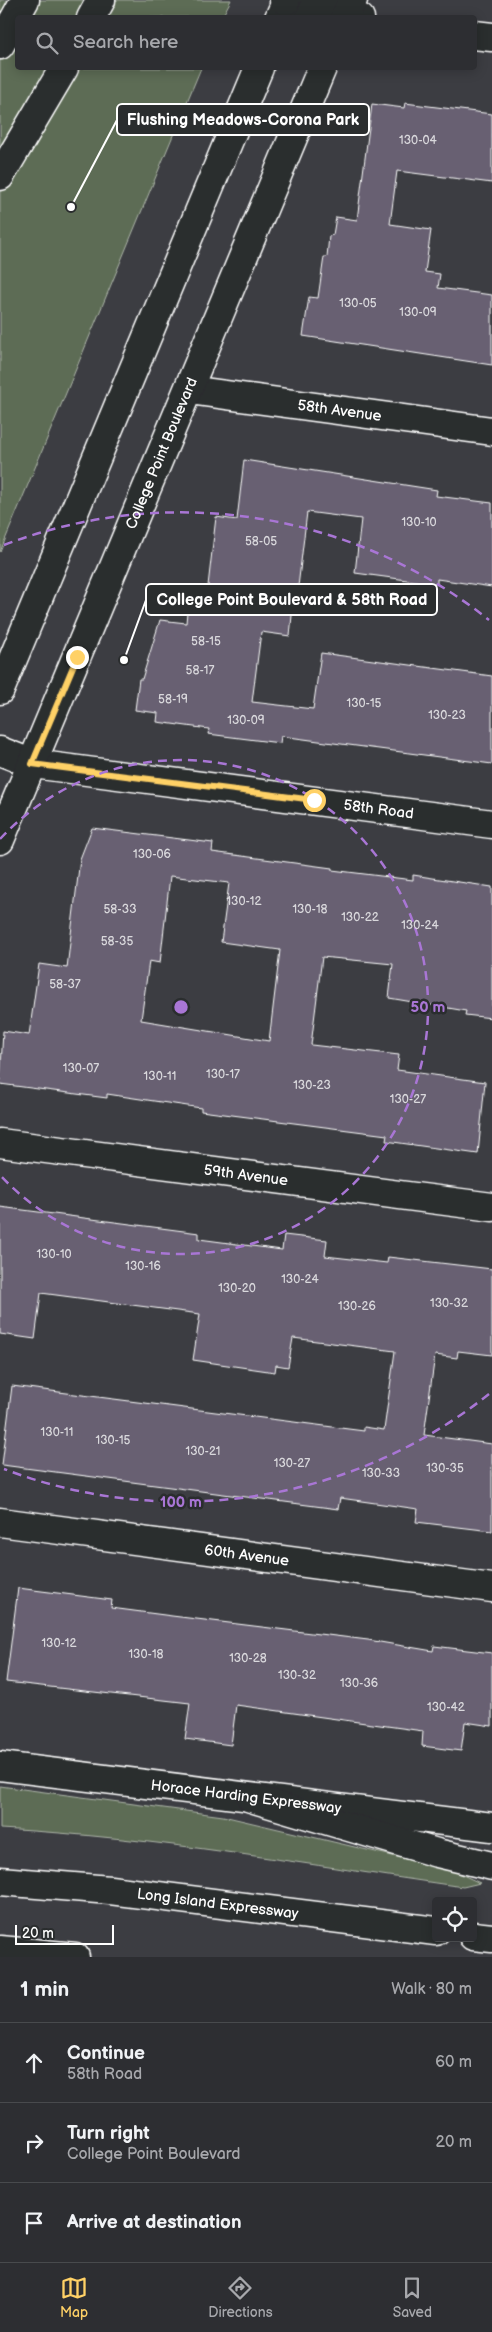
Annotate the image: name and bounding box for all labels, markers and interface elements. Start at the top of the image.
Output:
search box [15,15,477,70]
icon: search [33,29,61,57]
text: Search here [73,31,178,54]
callout: Flushing Meadows-Corona Park [117,104,369,135]
text: Flushing Meadows-Corona Park [127,111,360,130]
house number: 130-04 [399,133,438,148]
house number: 130-05 [339,296,377,311]
house number: 130-09 [399,305,437,320]
street label: College Point Boulevard [121,375,201,532]
street label: 58th Avenue [296,395,383,425]
house number: 130-10 [401,515,437,530]
house number: 58-05 [245,534,277,549]
callout: College Point Boulevard & 58th Road [146,584,437,615]
text: College Point Boulevard & 58th Road [157,591,427,610]
house number: 58-15 [191,634,221,649]
route end [66,646,89,669]
house number: 58-17 [186,663,215,678]
house number: 58-19 [158,692,188,707]
house number: 130-15 [347,696,382,711]
house number: 130-23 [428,708,466,723]
house number: 130-09 [227,713,265,728]
route start [303,789,326,812]
street label: 58th Road [342,795,415,823]
house number: 130-06 [133,847,171,862]
house number: 130-12 [226,894,262,909]
house number: 58-33 [103,902,137,917]
house number: 130-18 [292,902,328,917]
house number: 130-22 [341,910,379,925]
house number: 130-24 [401,918,440,933]
house number: 58-35 [101,934,133,949]
house number: 58-37 [49,977,81,992]
centre of rings [172,998,190,1016]
text: 50 m [411,998,446,1017]
house number: 130-07 [63,1061,99,1076]
house number: 130-17 [206,1067,240,1082]
house number: 130-11 [144,1069,176,1084]
house number: 130-23 [293,1078,331,1093]
house number: 130-27 [390,1092,426,1107]
street label: 59th Avenue [203,1160,289,1190]
house number: 130-10 [36,1247,72,1262]
house number: 130-16 [125,1259,161,1274]
house number: 130-24 [281,1272,320,1287]
house number: 130-20 [218,1281,256,1296]
house number: 130-32 [430,1296,468,1311]
house number: 130-26 [338,1299,376,1314]
house number: 130-11 [41,1425,73,1440]
house number: 130-15 [96,1433,131,1448]
house number: 130-21 [185,1444,221,1459]
house number: 130-27 [274,1456,310,1471]
house number: 130-35 [426,1461,464,1476]
house number: 130-33 [362,1466,400,1481]
text: 100 m [160,1493,202,1512]
street label: 60th Avenue [203,1540,290,1570]
house number: 130-12 [41,1636,77,1651]
house number: 130-18 [128,1647,164,1662]
house number: 130-28 [229,1651,267,1666]
house number: 130-32 [278,1668,316,1683]
house number: 130-36 [340,1676,378,1691]
house number: 130-42 [427,1700,465,1715]
street label: Horace Harding Expressway [150,1775,343,1818]
street label: Long Island Expressway [136,1884,300,1923]
map controls [432,1897,477,1942]
button: locate [432,1897,477,1942]
scale bar [15,1922,114,1945]
text: 20 m [22,1925,54,1942]
text: 1 min [20,1977,69,2002]
text: Walk · 80 m [391,1980,472,1999]
text: Continue [67,2042,145,2065]
icon: ahead [20,2049,48,2077]
text: 60 m [435,2053,472,2072]
text: 58th Road [67,2065,142,2084]
text: Turn right [67,2122,150,2145]
icon: right [20,2129,48,2157]
text: 20 m [436,2133,472,2152]
text: College Point Boulevard [67,2145,240,2164]
icon: arrive [20,2209,48,2237]
text: Arrive at destination [67,2211,242,2234]
tab: Map [60,2274,88,2321]
tab: Directions [208,2274,273,2321]
tab: Saved [393,2274,432,2321]

